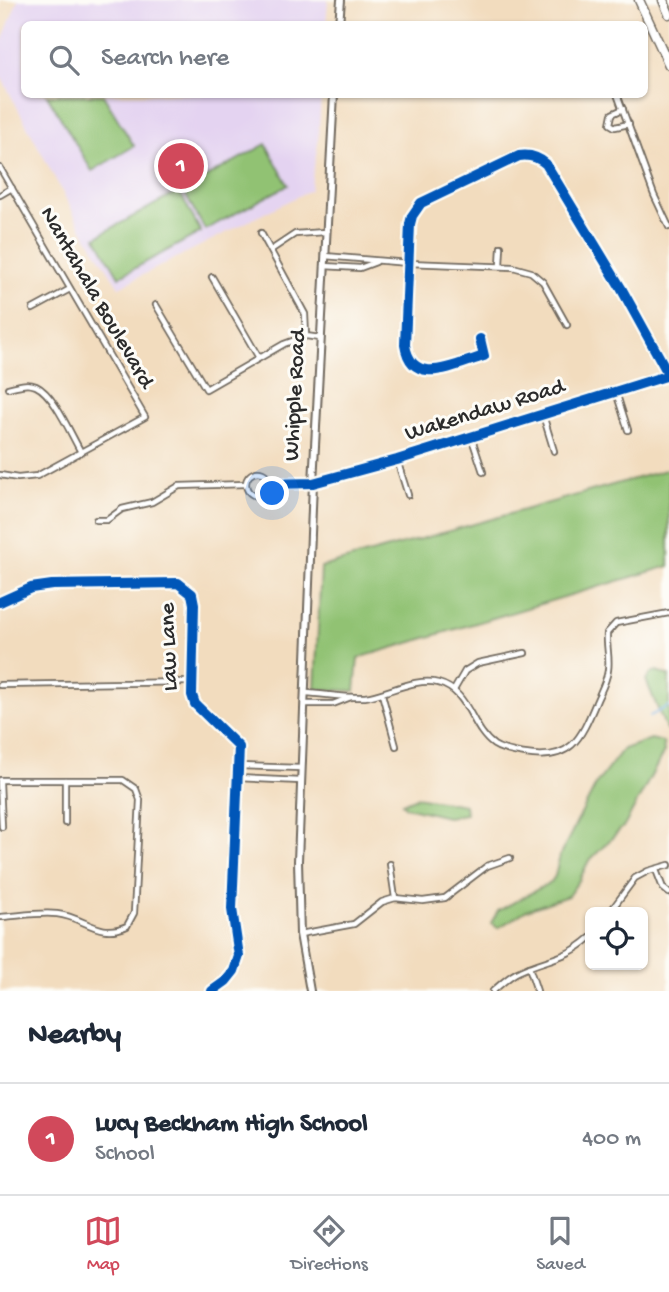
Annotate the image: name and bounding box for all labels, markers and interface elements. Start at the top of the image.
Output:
search box [21,21,648,98]
icon: search [45,41,83,79]
text: Search here [101,44,229,75]
pin: 1 [158,140,204,192]
street label: Nantahala Boulevard [33,202,160,395]
street label: Whipple Road [279,327,313,462]
street label: Wakendaw Road [402,374,569,448]
your location [255,476,289,510]
street label: Law Lane [155,601,185,692]
map controls [585,907,648,970]
button: locate [585,907,648,970]
text: Nearby [28,1019,121,1054]
text: Lucy Beckham High School [95,1110,368,1141]
text: 1 [46,1126,56,1153]
text: 400 m [582,1126,641,1153]
text: School [95,1141,155,1168]
tab: Map [84,1212,122,1277]
tab: Directions [291,1212,368,1277]
tab: Saved [536,1212,585,1277]

